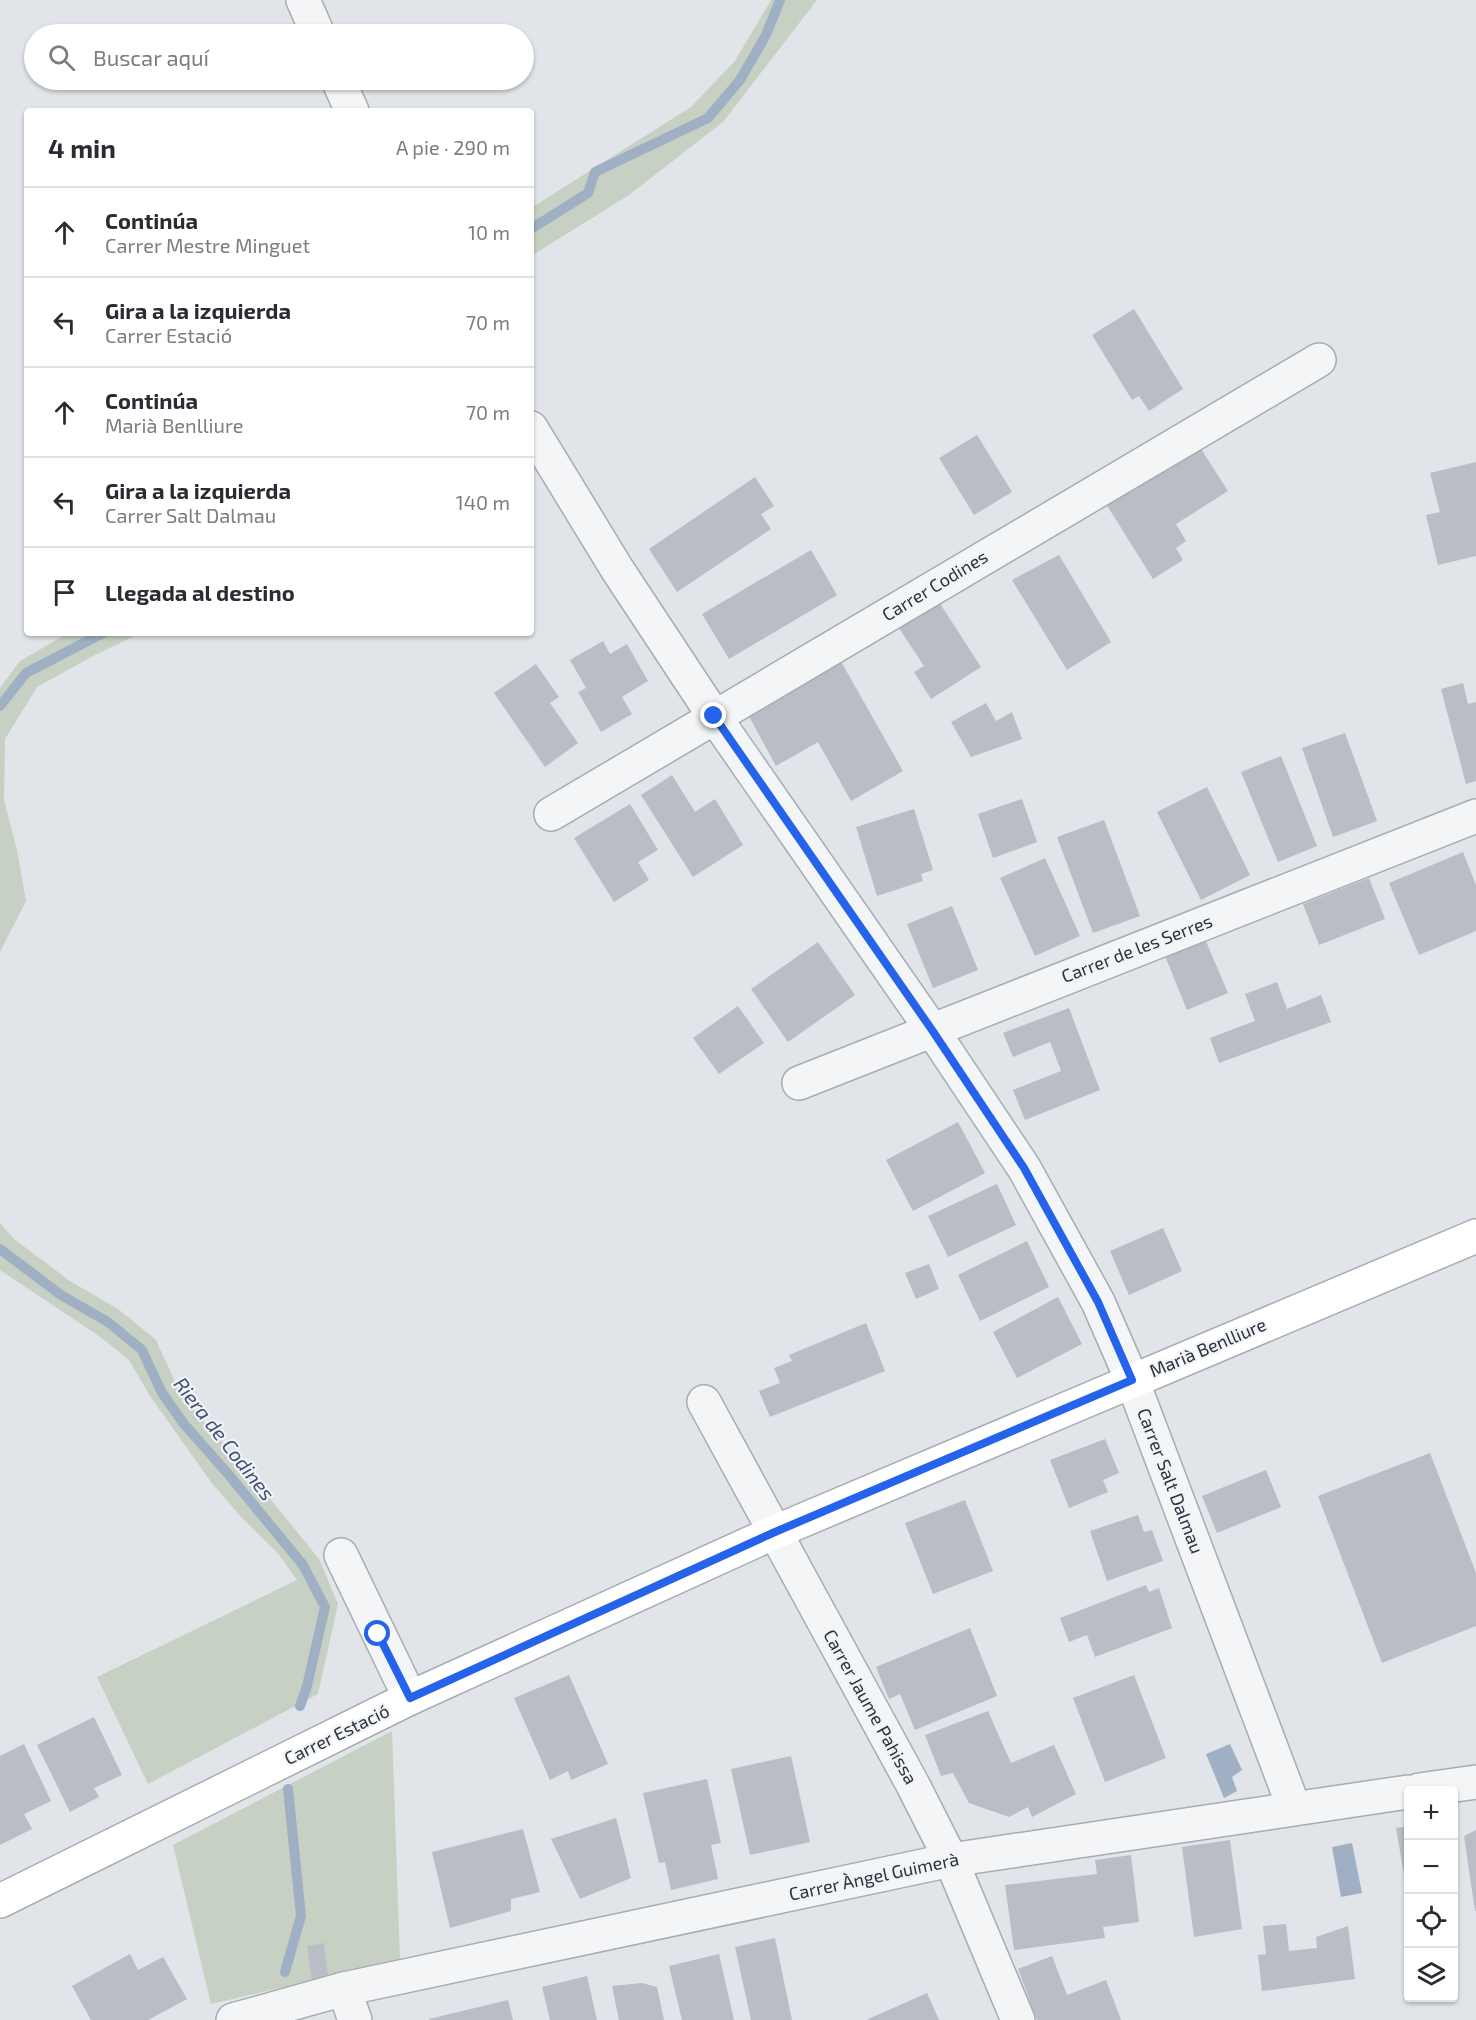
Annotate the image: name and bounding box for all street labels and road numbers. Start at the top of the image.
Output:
street label: Carrer Codines [878,545,991,625]
street label: Carrer de les Serres [1058,909,1215,987]
street label: Marià Benlliure [1146,1313,1269,1382]
street label: Carrer Salt Dalmau [1133,1405,1209,1556]
street label: Carrer Jaume Pahissa [819,1625,923,1788]
street label: Carrer Estació [280,1699,393,1769]
street label: Carrer Àngel Guimerà [787,1847,961,1905]

